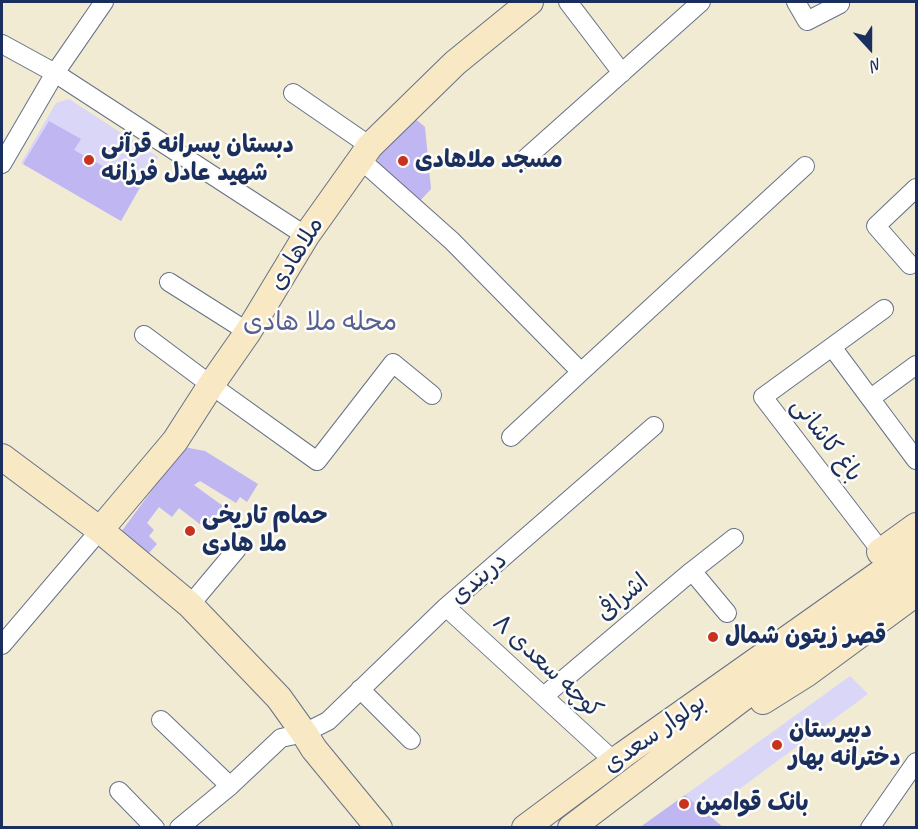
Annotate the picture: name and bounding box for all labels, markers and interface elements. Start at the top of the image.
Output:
north arrow [840,18,900,78]
text: N [868,54,885,76]
place label: دبستان پسرانه قرآنی شهید عادل فرزانه [101,132,294,188]
place label: مسجد ملاهادی [415,147,563,175]
marker: دبستان پسرانه قرآنی شهید عادل فرزانه [82,153,96,167]
marker: مسجد ملاهادی [396,154,410,168]
street label: ملاهادی [263,212,331,296]
district label: محله ملا هادی [243,307,397,339]
street label: باغ کاشانی [784,392,868,488]
place label: حمام تاریخی ملا هادی [202,503,327,559]
marker: حمام تاریخی ملا هادی [183,524,197,538]
street label: دربندی [445,547,513,611]
street label: اشرافی [591,568,655,628]
street label: کوچه سعدی ۸ [486,609,608,725]
place label: قصر زیتون شمال [725,623,886,651]
marker: قصر زیتون شمال [706,630,720,644]
street label: بولوار سعدی [598,688,712,780]
place label: دبیرستان دخترانه بهار [789,717,901,773]
marker: دبیرستان دخترانه بهار [770,738,784,752]
place label: بانک قوامین [696,790,809,818]
marker: بانک قوامین [677,797,691,811]

